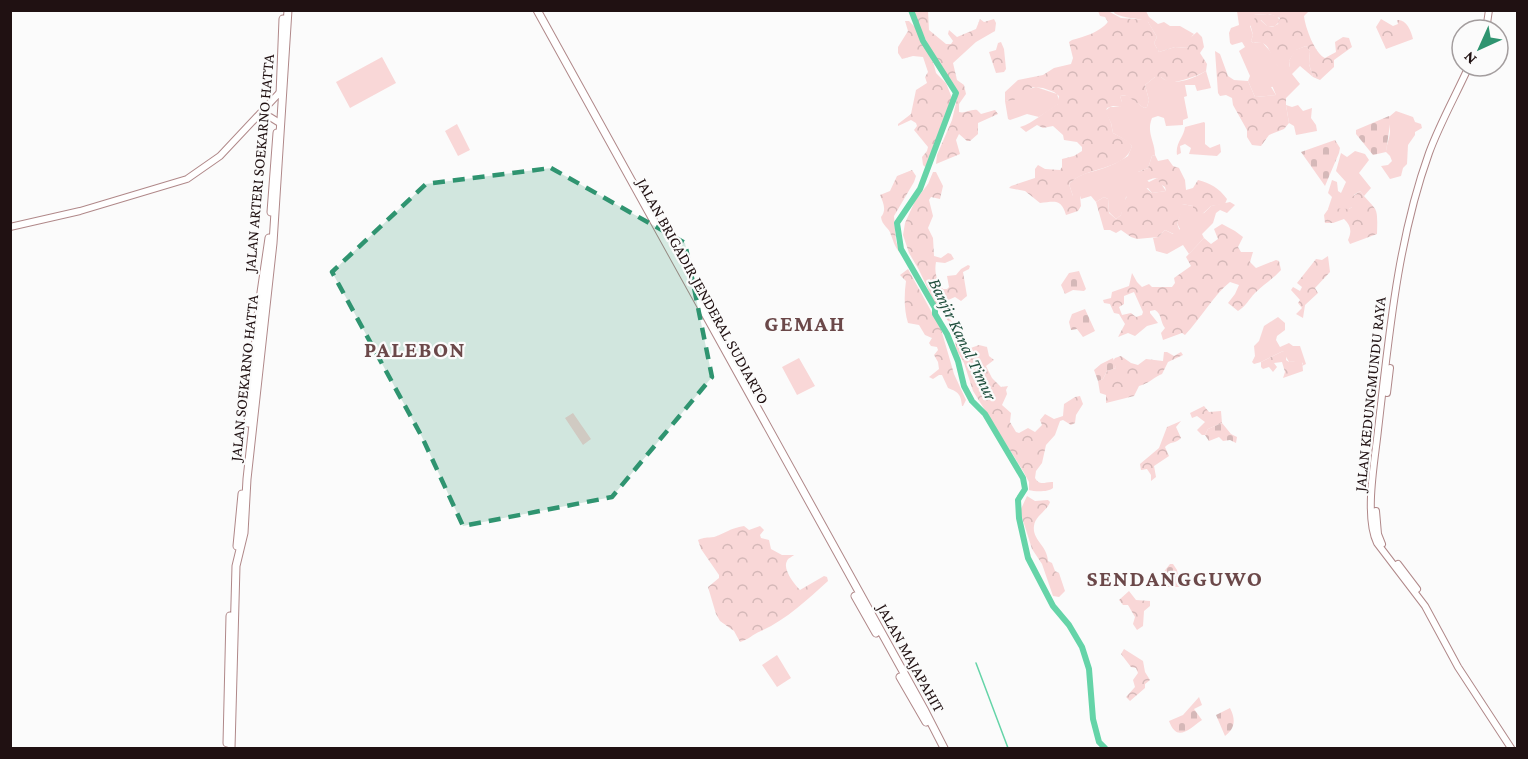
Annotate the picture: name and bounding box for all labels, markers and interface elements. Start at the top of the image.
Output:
north arrow [1450,18,1510,78]
text: N [1460,48,1480,68]
street label: JALAN ARTERI SOEKARNO HATTA [241,52,278,275]
street label: JALAN BRIGADIR JENDERAL SUDIARTO [632,173,772,407]
water label: Banjir Kanal Timur [924,275,1002,404]
street label: JALAN SOEKARNO HATTA [227,293,262,464]
street label: JALAN KEDUNGMUNDU RAYA [1351,295,1390,494]
district label: GEMAH [764,311,846,336]
district label: PALEBON [364,337,466,362]
district label: SENDANGGUWO [1086,566,1264,591]
street label: JALAN MAJAPAHIT [872,599,948,716]

